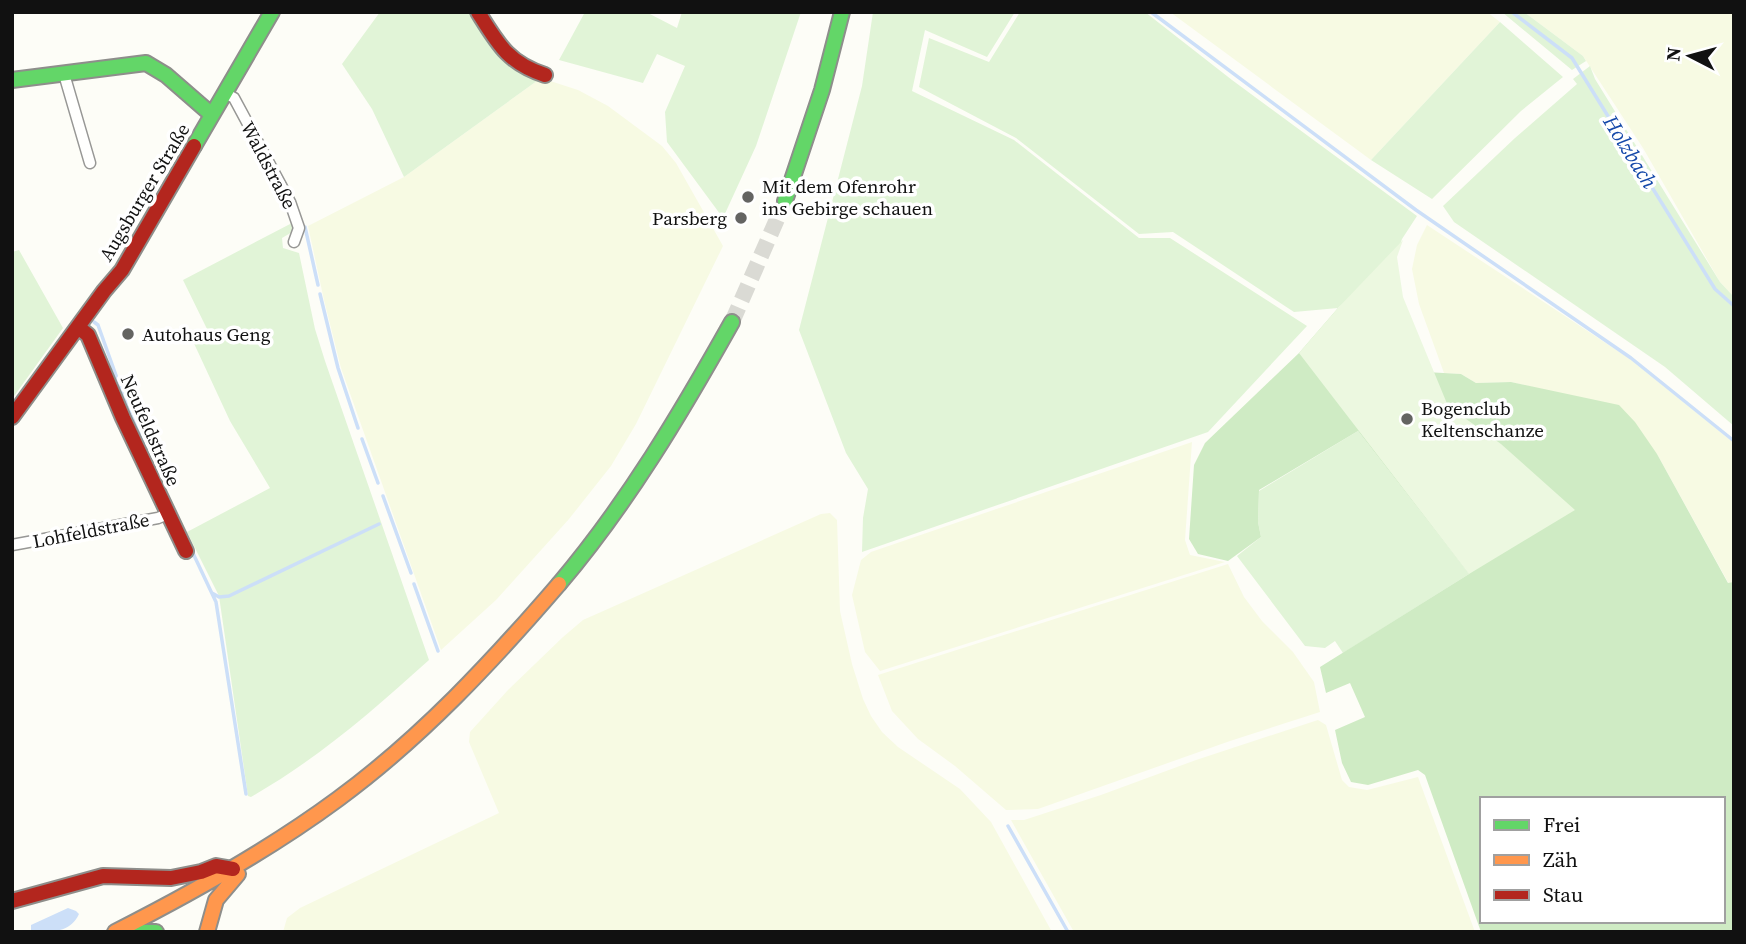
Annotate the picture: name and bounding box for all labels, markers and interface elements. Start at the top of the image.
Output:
north arrow [1655,21,1725,91]
text: N [1659,46,1687,62]
water label: Holzbach [1596,109,1665,194]
street label: Waldstraße [235,117,303,213]
street label: Augsburger Straße [93,118,195,266]
place label: Mit dem Ofenrohr ins Gebirge schauen [762,173,933,221]
marker: Mit dem Ofenrohr ins Gebirge schauen [740,189,756,205]
place label: Parsberg [652,205,727,231]
marker: Parsberg [733,210,749,226]
place label: Autohaus Geng [142,321,271,347]
marker: Autohaus Geng [120,326,136,342]
street label: Neufeldstraße [115,370,187,490]
place label: Bogenclub Keltenschanze [1421,395,1544,443]
marker: Bogenclub Keltenschanze [1399,411,1415,427]
street label: Lohfeldstraße [30,506,152,554]
legend [1480,797,1725,923]
text: Frei [1543,810,1580,839]
text: Zäh [1543,845,1578,874]
text: Stau [1543,880,1583,909]

